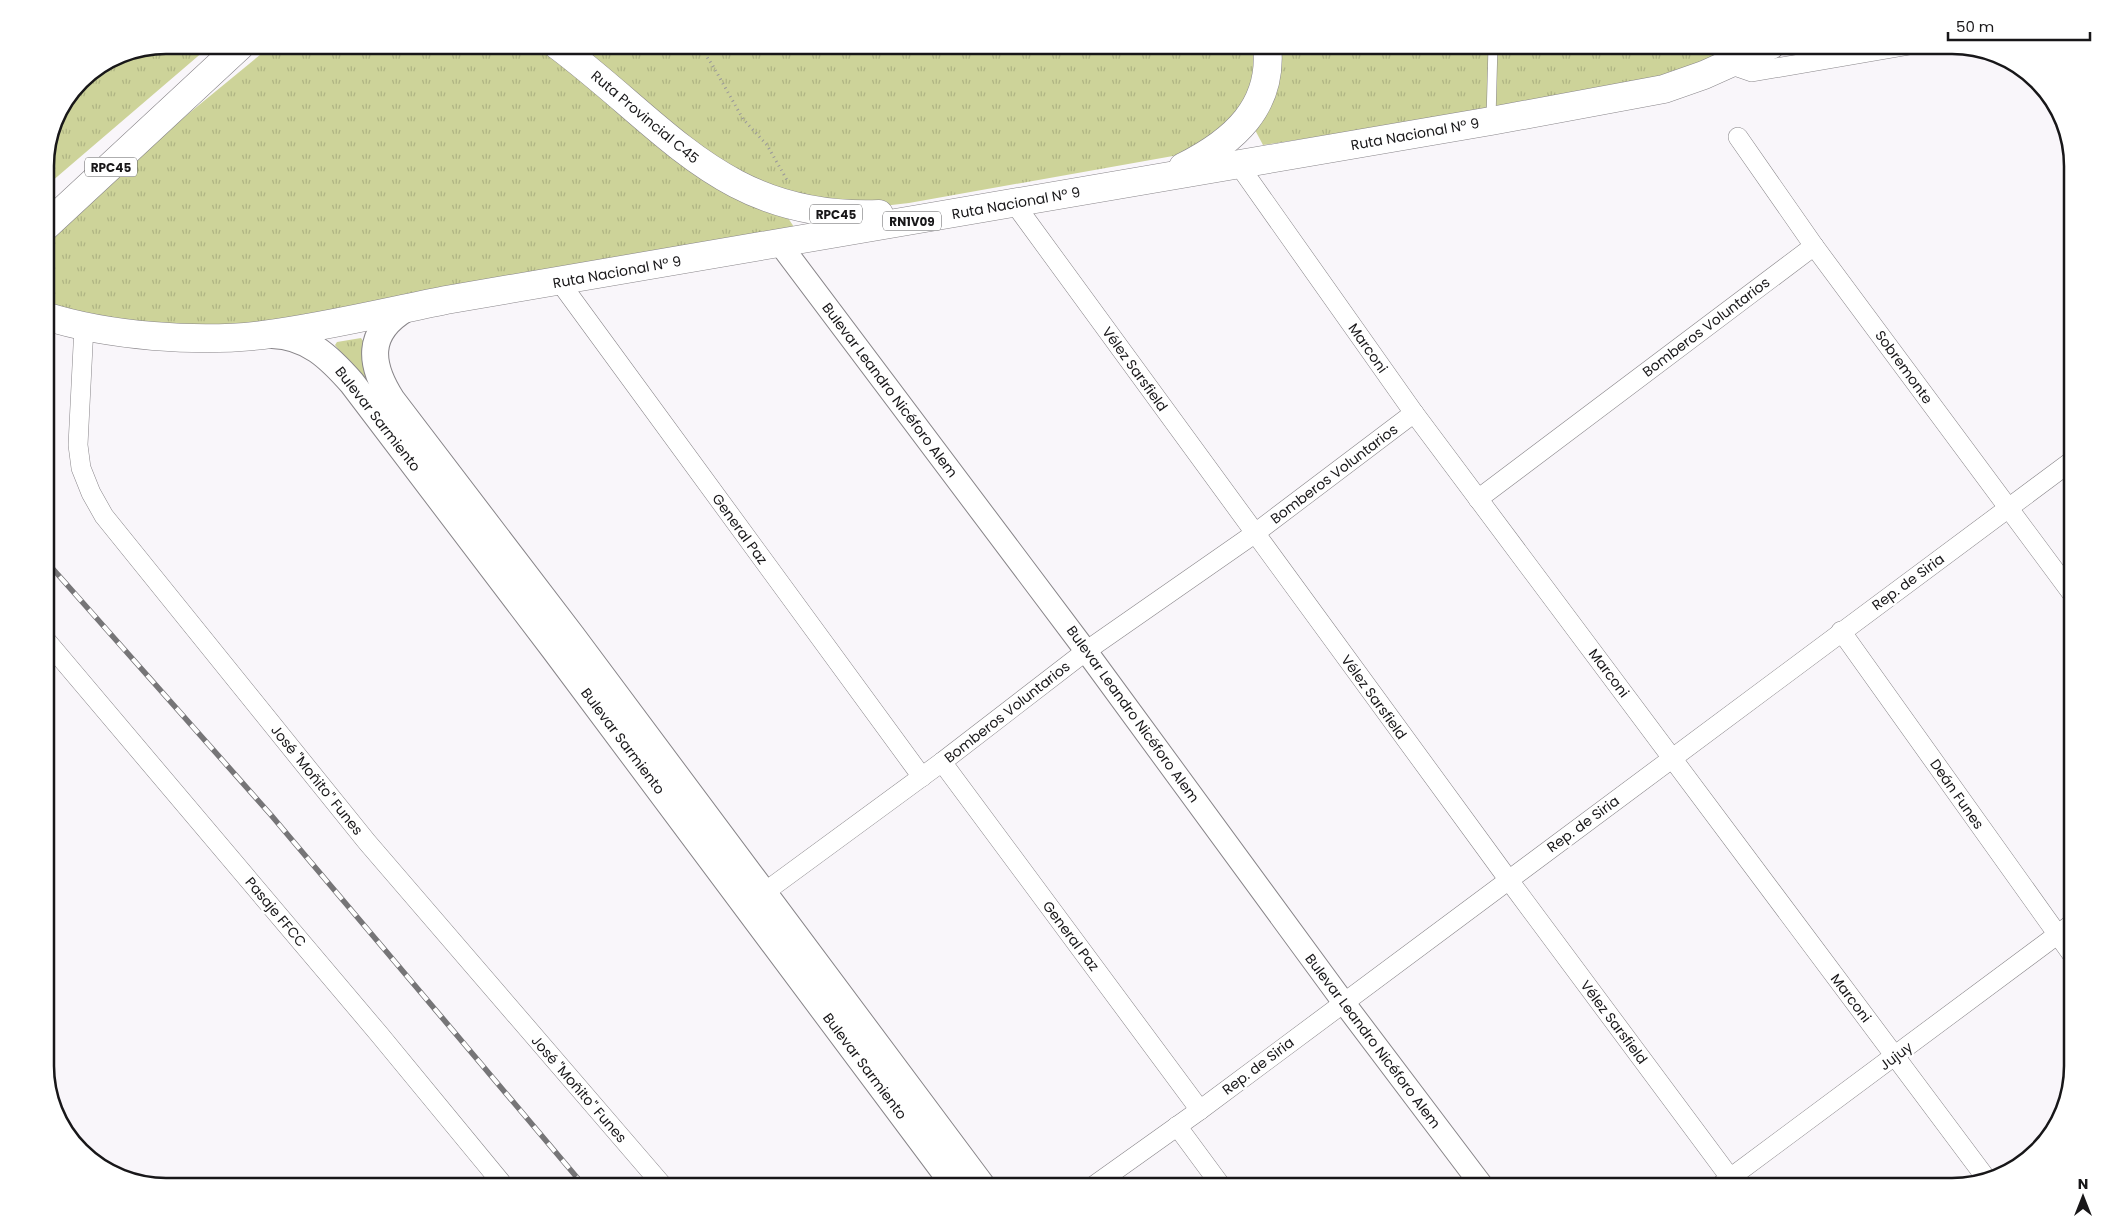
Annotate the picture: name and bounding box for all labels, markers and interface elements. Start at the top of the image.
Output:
scale bar [1948,10,2090,42]
text: 50 m [1956,16,1994,37]
street label: Ruta Provincial C45 [587,66,703,168]
street label: Ruta Nacional Nº 9 [1349,113,1481,155]
road number: RPC45 [85,158,137,176]
street label: Ruta Nacional Nº 9 [950,182,1082,224]
road number: RPC45 [810,204,862,223]
road number: RN1V09 [883,212,941,230]
street label: Ruta Nacional Nº 9 [551,251,683,293]
street label: Bomberos Voluntarios [1638,272,1774,382]
street label: Bulevar Leandro Nicéforo Alem [817,298,963,482]
street label: Marconi [1344,319,1392,377]
street label: Vélez Sarsfield [1097,323,1173,415]
street label: Sobremonte [1870,326,1938,408]
street label: Bulevar Sarmiento [331,362,425,476]
street label: Bomberos Voluntarios [1266,419,1402,529]
street label: General Paz [708,490,772,568]
street label: Rep. de Siria [1868,549,1948,615]
street label: Bulevar Leandro Nicéforo Alem [1062,621,1204,807]
street label: Marconi [1584,644,1634,702]
street label: Vélez Sarsfield [1336,651,1412,743]
street label: Bomberos Voluntarios [940,657,1074,767]
street label: Bulevar Sarmiento [576,684,670,798]
street label: José "Moñito" Funes [266,721,368,839]
street label: Deán Funes [1925,755,1989,833]
street label: Rep. de Siria [1543,791,1623,857]
street label: Pasaje FFCC [241,873,311,951]
street label: General Paz [1038,897,1104,975]
street label: Bulevar Leandro Nicéforo Alem [1300,949,1446,1133]
street label: Marconi [1826,969,1876,1027]
street label: Vélez Sarsfield [1576,976,1652,1068]
street label: Bulevar Sarmiento [818,1009,912,1123]
street label: José "Moñito" Funes [527,1031,631,1147]
street label: Rep. de Siria [1218,1032,1298,1100]
street label: Jujuy [1875,1037,1917,1075]
north arrow [2058,1172,2108,1222]
text: N [2078,1174,2088,1194]

